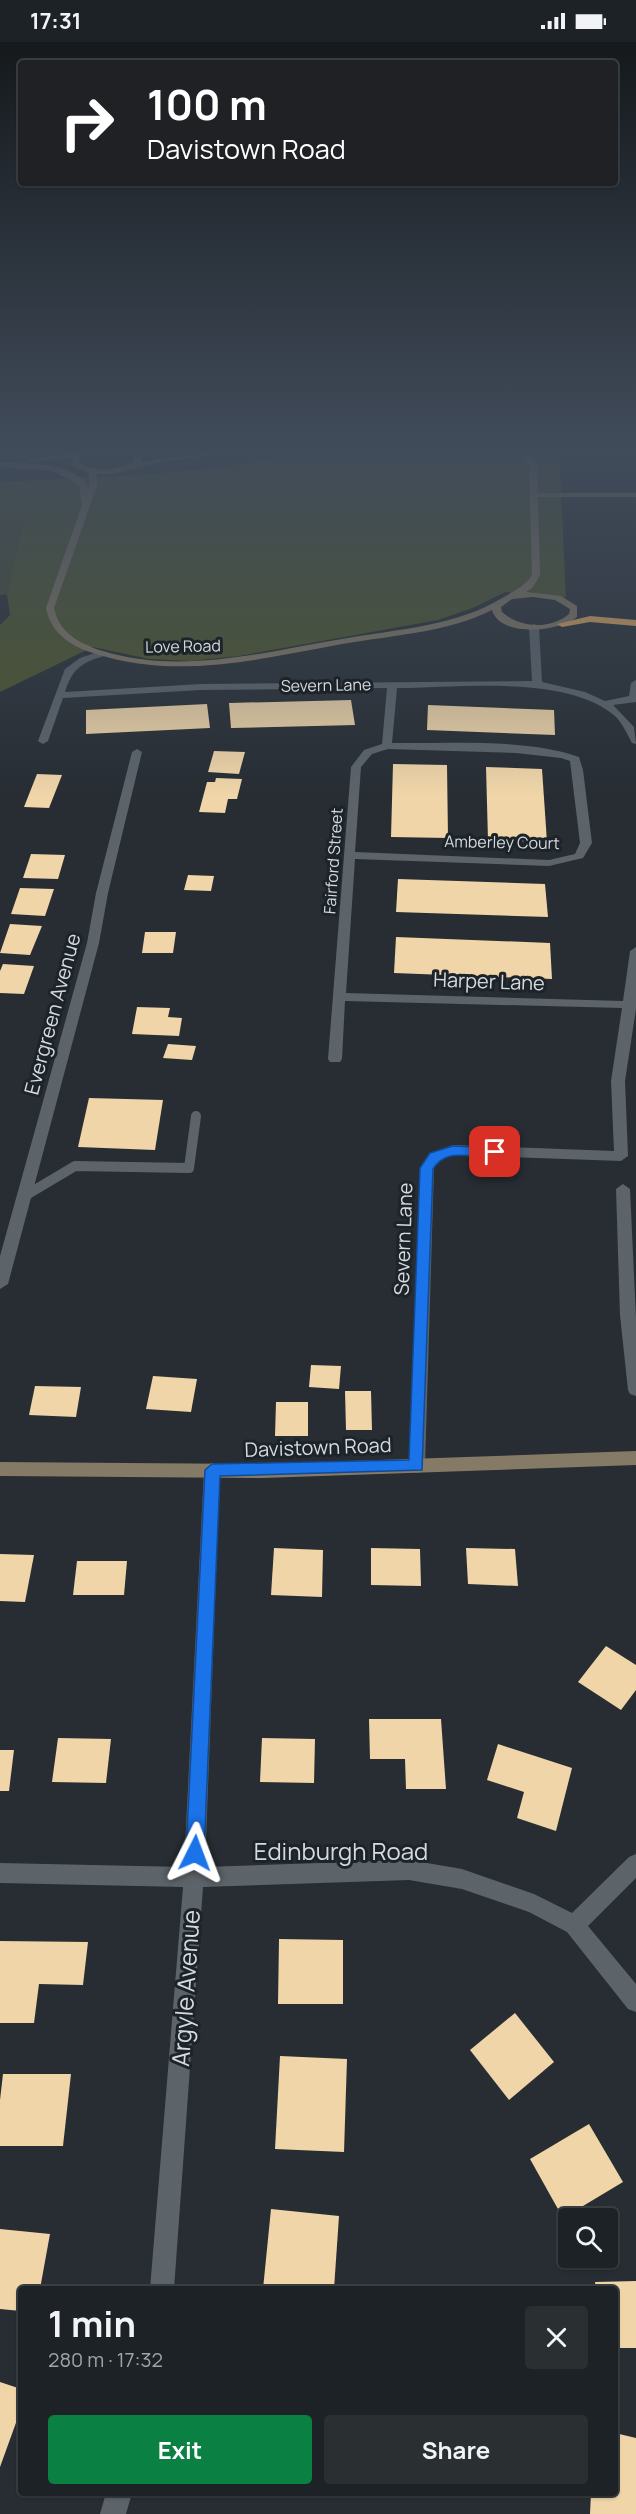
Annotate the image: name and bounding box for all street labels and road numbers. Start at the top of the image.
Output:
street label: Love Road [145,634,221,658]
street label: Severn Lane [281,673,371,697]
street label: Fairford Street [318,807,348,915]
street label: Amberley Court [444,830,560,854]
street label: Evergreen Avenue [17,930,87,1098]
street label: Harper Lane [433,966,545,996]
street label: Severn Lane [388,1182,418,1296]
street label: Davistown Road [244,1431,392,1463]
street label: Edinburgh Road [254,1834,428,1867]
street label: Argyle Avenue [163,1909,207,2067]

